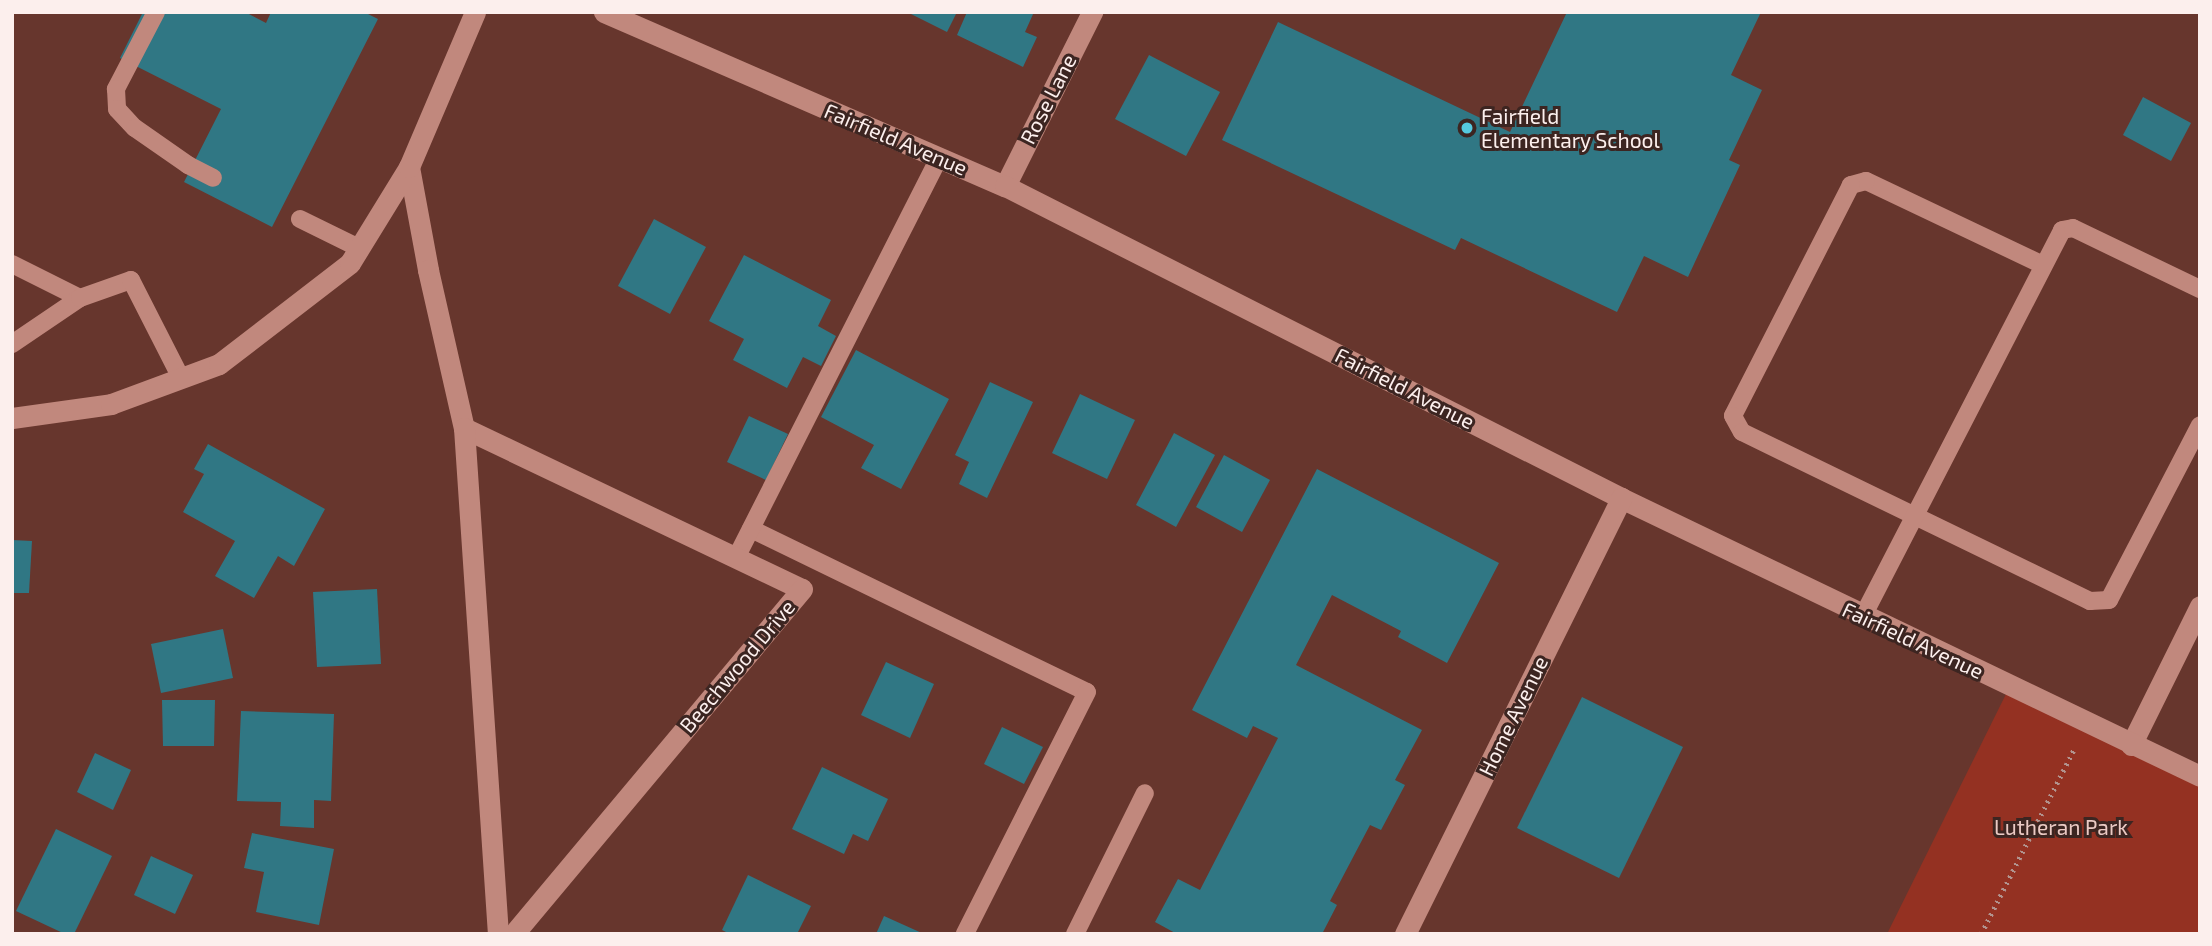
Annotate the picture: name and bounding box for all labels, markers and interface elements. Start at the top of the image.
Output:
street label: Rose Lane [1015,50,1081,148]
street label: Fairfield Avenue [821,97,971,181]
place label: Fairfield Elementary School [1481,103,1660,153]
marker: Fairfield Elementary School [1459,120,1475,136]
street label: Fairfield Avenue [1331,342,1479,434]
street label: Beechwood Drive [674,594,800,738]
street label: Fairfield Avenue [1838,596,1988,684]
street label: Home Avenue [1473,652,1553,780]
park label: Lutheran Park [1994,814,2128,840]

